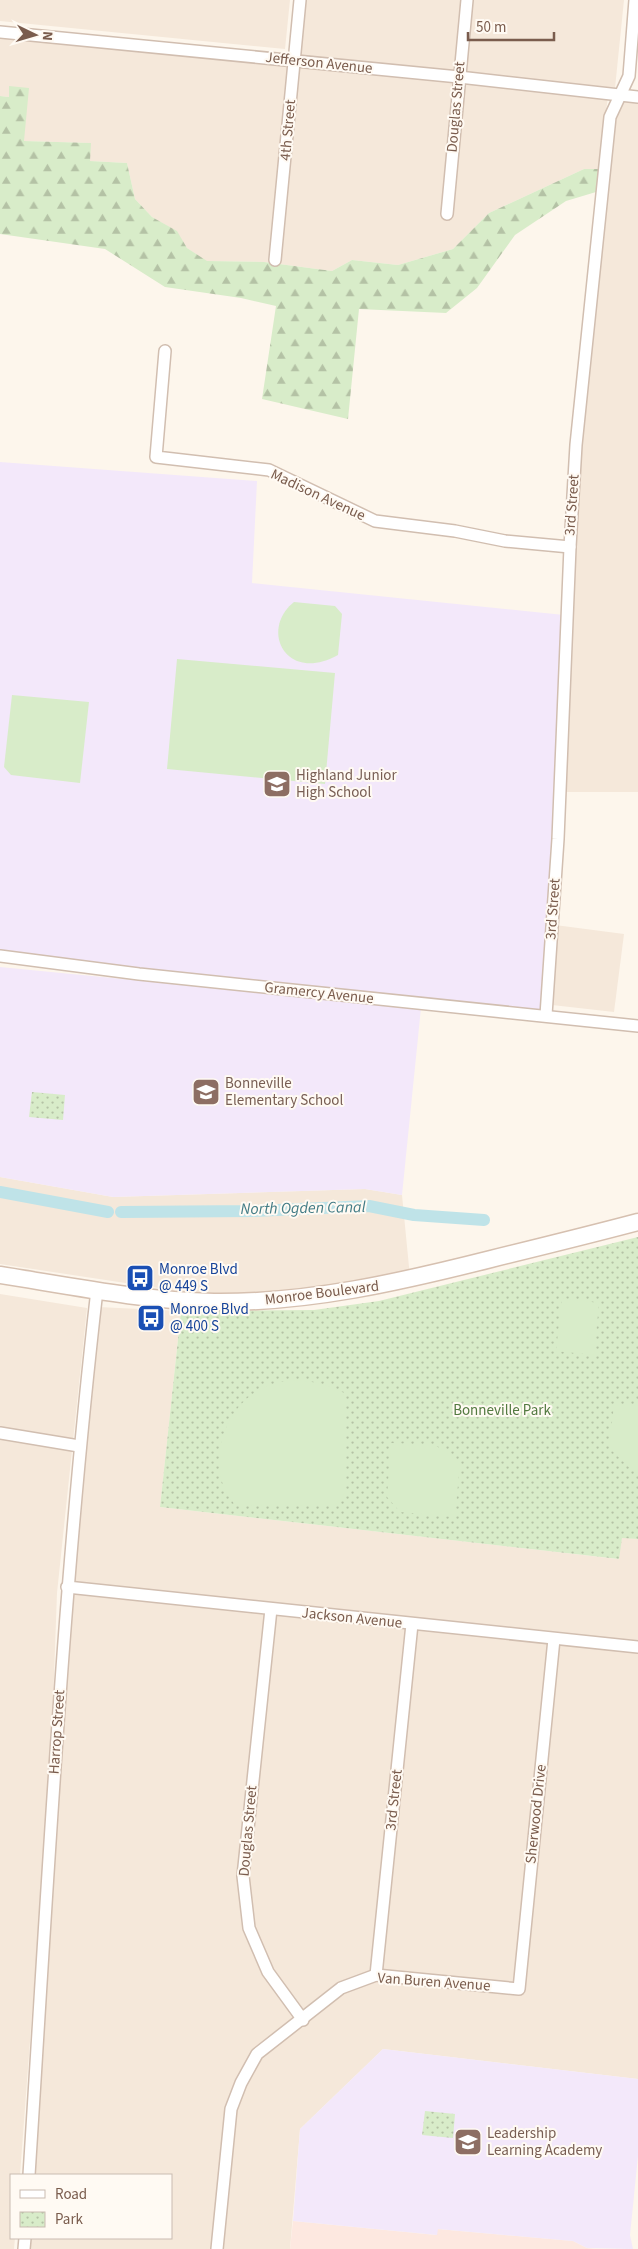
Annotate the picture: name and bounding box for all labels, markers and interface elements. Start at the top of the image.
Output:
north arrow [10,10,60,60]
scale bar [468,10,554,42]
text: 50 m [476,17,506,38]
text: N [37,31,57,42]
street label: Jefferson Avenue [264,47,374,79]
street label: Douglas Street [442,61,470,153]
street label: 4th Street [275,99,301,161]
street label: Madison Avenue [267,464,369,526]
street label: 3rd Street [559,474,585,536]
place label: Highland Junior High School [296,765,397,803]
school or university icon: Highland Junior High School [262,769,292,799]
street label: 3rd Street [540,878,566,940]
street label: Gramercy Avenue [263,977,375,1009]
place label: Bonneville Elementary School [225,1073,343,1111]
school or university icon: Bonneville Elementary School [191,1077,221,1107]
water label: North Ogden Canal [240,1196,366,1220]
place label: Monroe Blvd @ 449 S [159,1259,238,1297]
bus stop icon: Monroe Blvd @ 449 S [125,1263,155,1293]
street label: Monroe Boulevard [264,1276,380,1310]
place label: Monroe Blvd @ 400 S [170,1299,249,1337]
bus stop icon: Monroe Blvd @ 400 S [136,1303,166,1333]
park label: Bonneville Park [453,1400,551,1421]
street label: Jackson Avenue [301,1602,403,1634]
street label: Harrop Street [44,1689,70,1775]
street label: Sherwood Drive [520,1763,552,1865]
street label: 3rd Street [380,1768,408,1832]
street label: Douglas Street [234,1785,262,1877]
street label: Van Buren Avenue [377,1968,491,1996]
place label: Leadership Learning Academy [487,2123,602,2161]
school or university icon: Leadership Learning Academy [453,2127,483,2157]
legend [10,2174,172,2239]
text: Road [55,2184,87,2205]
text: Park [55,2209,84,2230]

